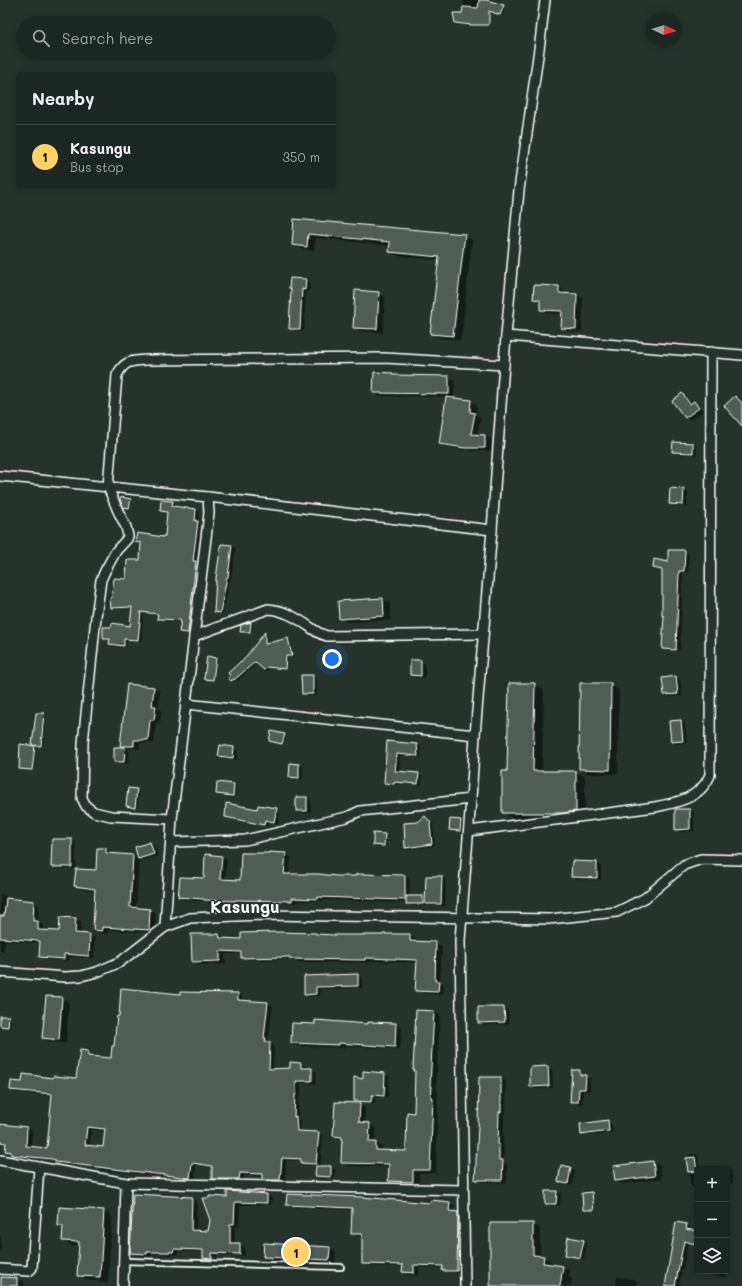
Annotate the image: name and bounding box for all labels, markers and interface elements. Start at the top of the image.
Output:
north arrow [646,12,682,48]
search box [16,16,336,60]
icon: search [30,27,52,49]
text: Search here [62,28,153,48]
text: Nearby [32,87,94,109]
text: Kasungu [70,138,131,158]
text: 1 [42,148,48,165]
text: 350 m [282,148,320,165]
text: Bus stop [70,158,123,175]
your location [322,649,342,669]
district label: Kasungu [210,895,280,917]
map controls [694,1166,730,1274]
button: + [694,1166,730,1202]
button: − [694,1202,730,1238]
pin: 1 [283,1237,309,1267]
button: layers [694,1238,730,1274]

